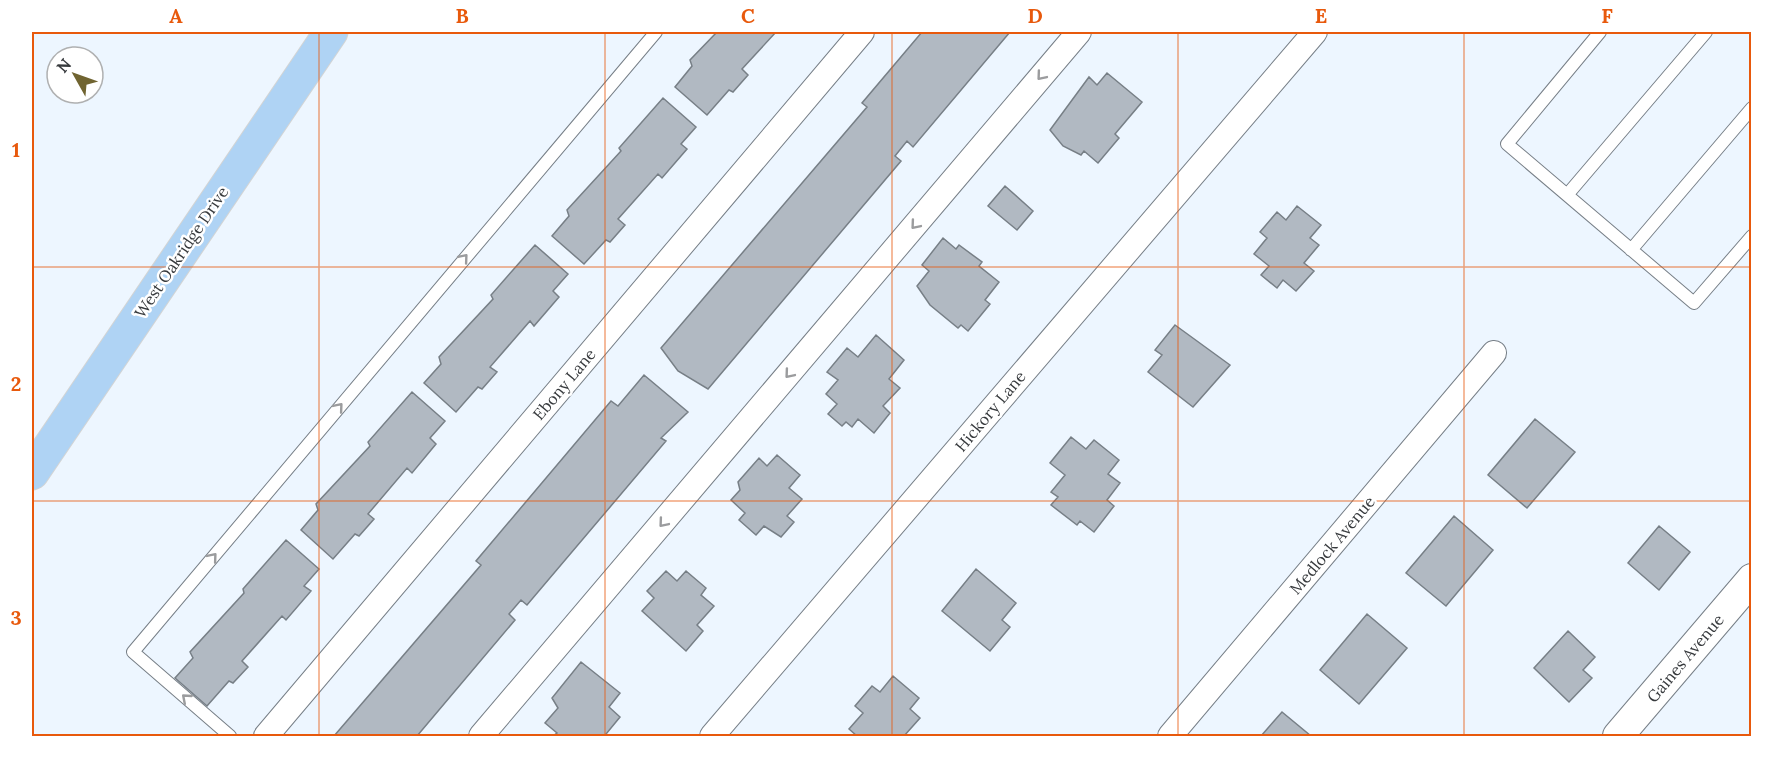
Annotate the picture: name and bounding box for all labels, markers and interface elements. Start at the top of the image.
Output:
text: A [169,3,183,28]
text: B [455,3,469,28]
text: C [741,3,755,28]
text: D [1027,3,1043,28]
text: E [1315,3,1327,28]
text: F [1601,3,1613,28]
north arrow [45,45,105,105]
text: N [52,54,75,77]
one-way arrow [1037,69,1048,80]
text: 1 [12,137,20,162]
street label: West Oakridge Drive [130,182,233,321]
one-way arrow [911,218,922,229]
one-way arrow [457,254,468,265]
street label: Ebony Lane [528,344,600,424]
street label: Hickory Lane [950,366,1030,455]
one-way arrow [786,367,797,378]
text: 2 [11,371,21,396]
one-way arrow [332,403,343,414]
street label: Medlock Avenue [1285,492,1379,598]
one-way arrow [659,516,670,527]
one-way arrow [206,552,217,563]
text: 3 [10,605,22,630]
street label: Gaines Avenue [1642,609,1728,706]
one-way arrow [182,694,192,705]

